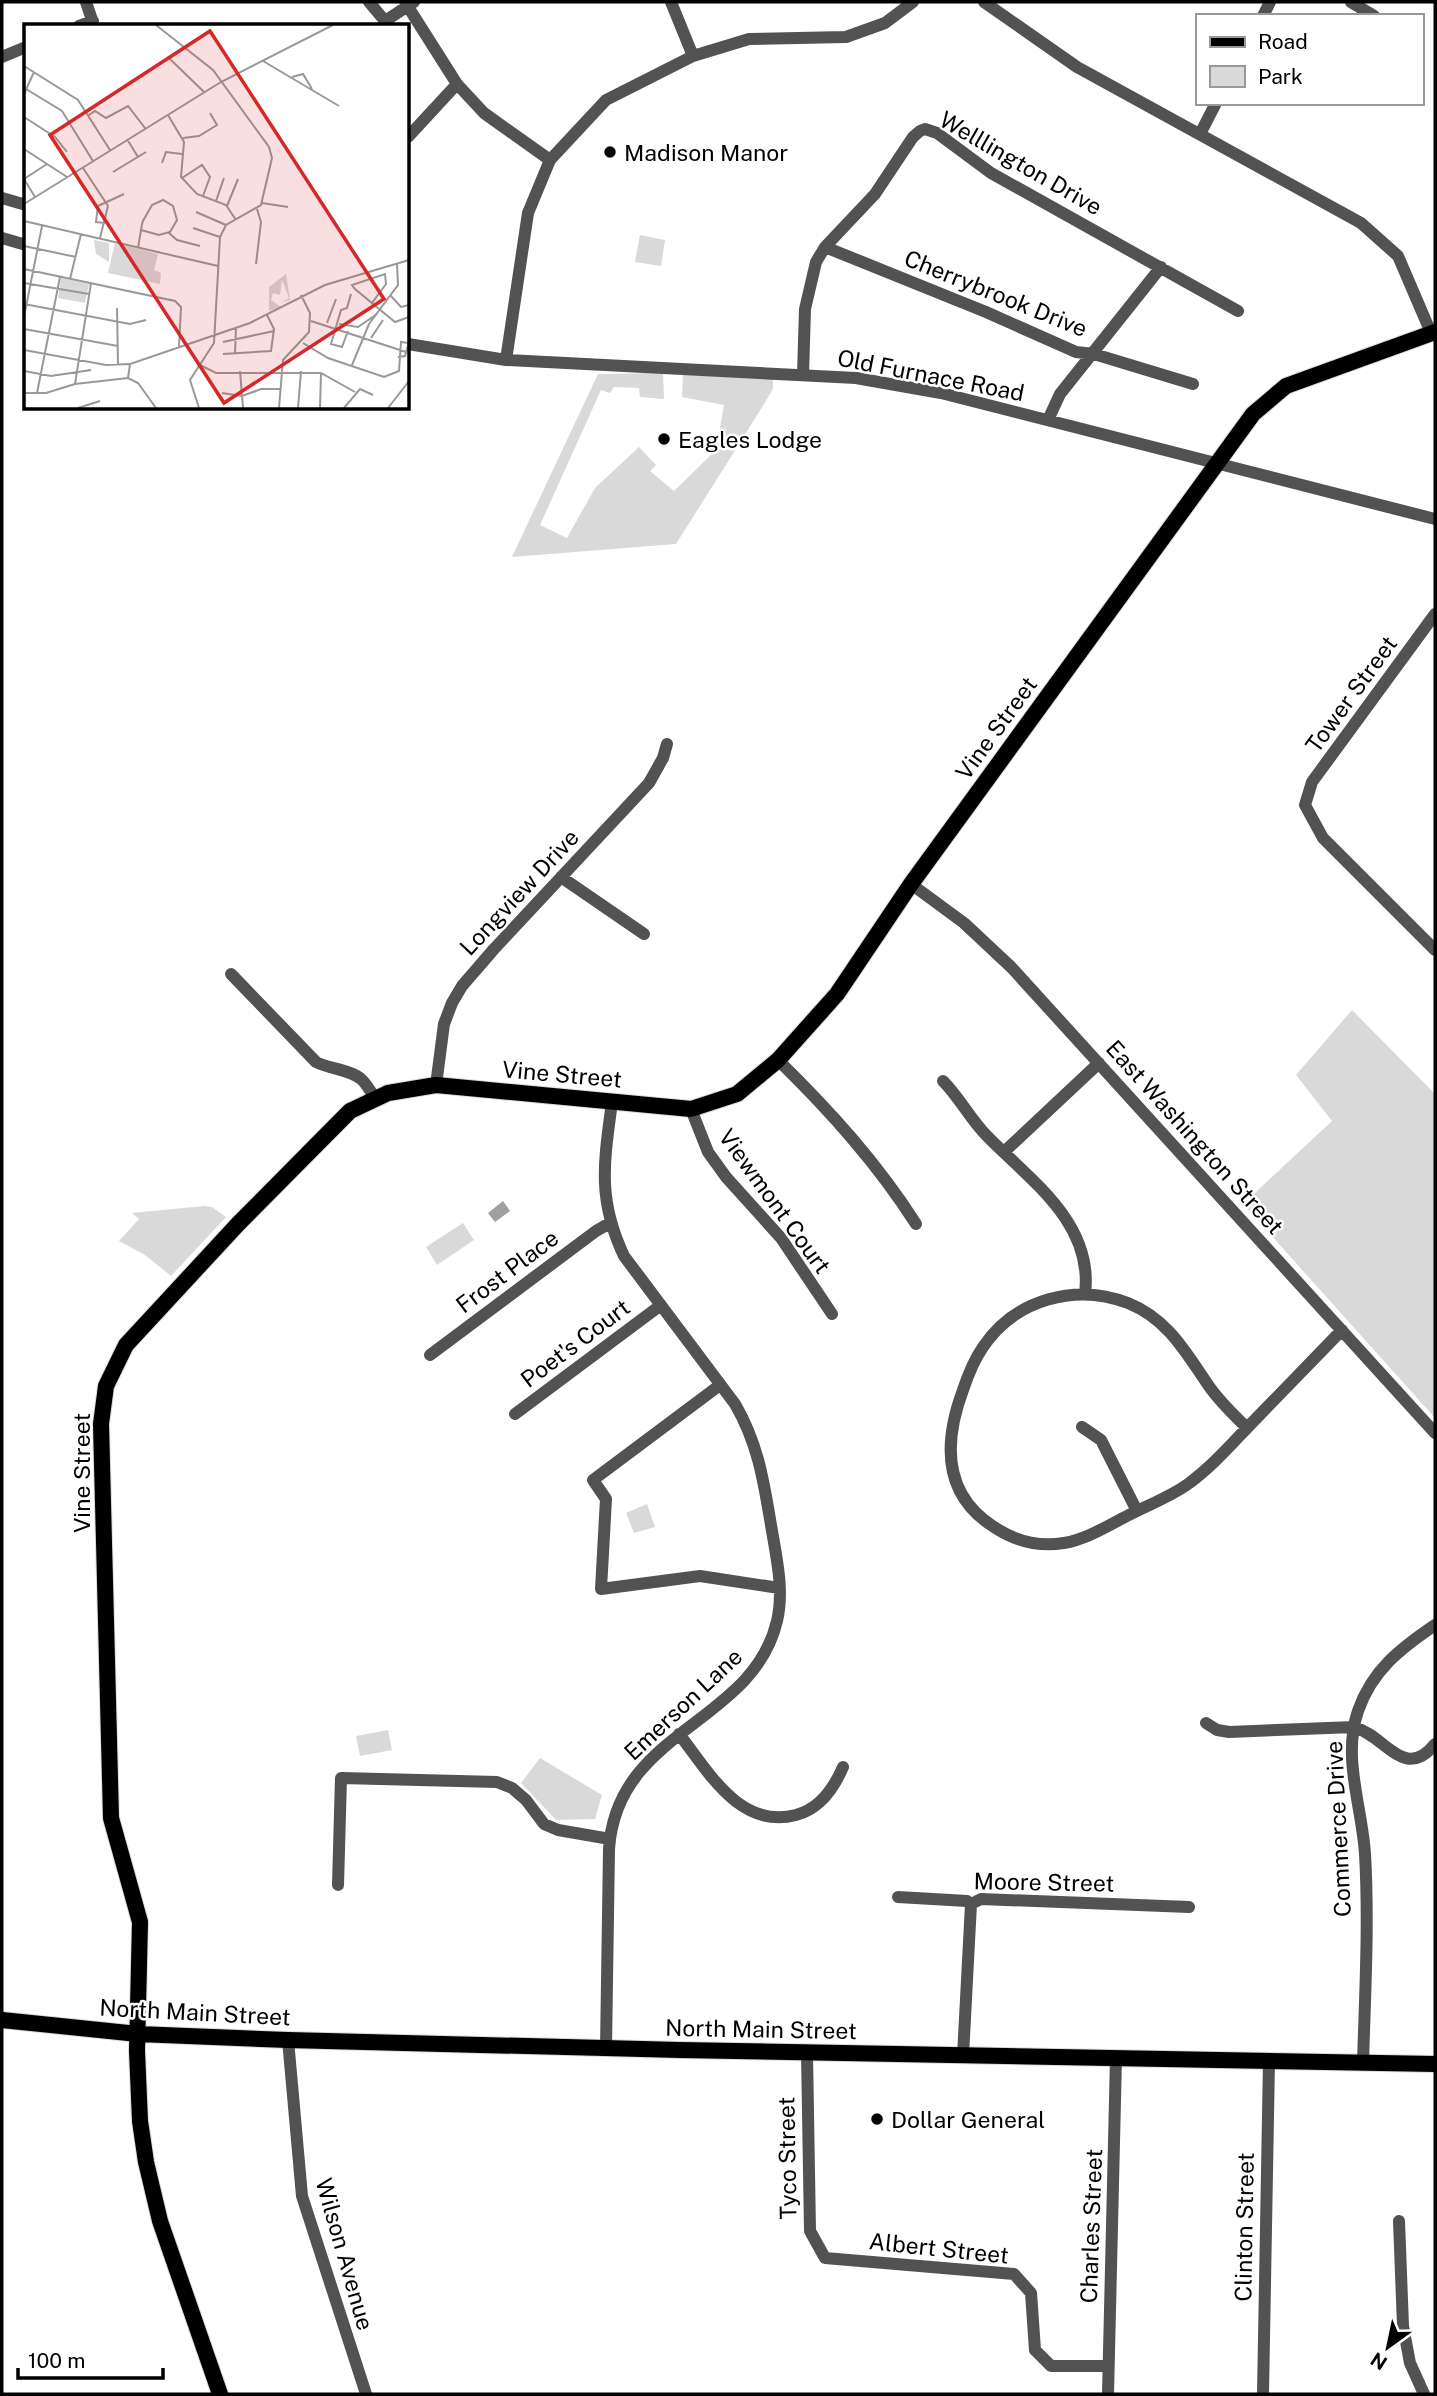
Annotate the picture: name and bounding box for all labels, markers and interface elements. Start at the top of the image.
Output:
legend [1196,14,1423,105]
inset map [24,24,410,410]
text: Road [1258,29,1308,54]
text: Park [1258,64,1303,89]
street label: Welllington Drive [935,106,1107,220]
place label: Madison Manor [624,139,788,166]
marker: Madison Manor [602,144,618,160]
street label: Cherrybrook Drive [901,244,1091,342]
street label: Old Furnace Road [835,344,1027,406]
place label: Eagles Lodge [678,426,822,453]
marker: Eagles Lodge [656,431,672,447]
street label: Tower Street [1300,630,1402,758]
street label: Vine Street [950,671,1042,785]
street label: Longview Drive [454,824,584,960]
street label: East Washington Street [1101,1034,1289,1240]
street label: Vine Street [501,1055,623,1093]
street label: Viewmont Court [714,1123,836,1279]
street label: Frost Place [451,1224,563,1318]
street label: Poet's Court [515,1293,635,1393]
street label: Vine Street [68,1413,95,1533]
street label: Emerson Lane [618,1643,748,1765]
street label: Commerce Drive [1320,1740,1356,1918]
street label: Moore Street [973,1867,1115,1897]
street label: North Main Street [99,1994,291,2030]
street label: North Main Street [665,2014,857,2044]
street label: Tyco Street [772,2096,802,2220]
place label: Dollar General [891,2106,1045,2133]
marker: Dollar General [869,2111,885,2127]
street label: Charles Street [1075,2148,1107,2304]
street label: Clinton Street [1229,2152,1259,2302]
street label: Wilson Avenue [310,2175,380,2333]
street label: Albert Street [868,2227,1010,2269]
north arrow [1353,2312,1423,2382]
scale bar [18,2336,163,2380]
text: 100 m [28,2348,85,2373]
text: N [1367,2348,1391,2375]

